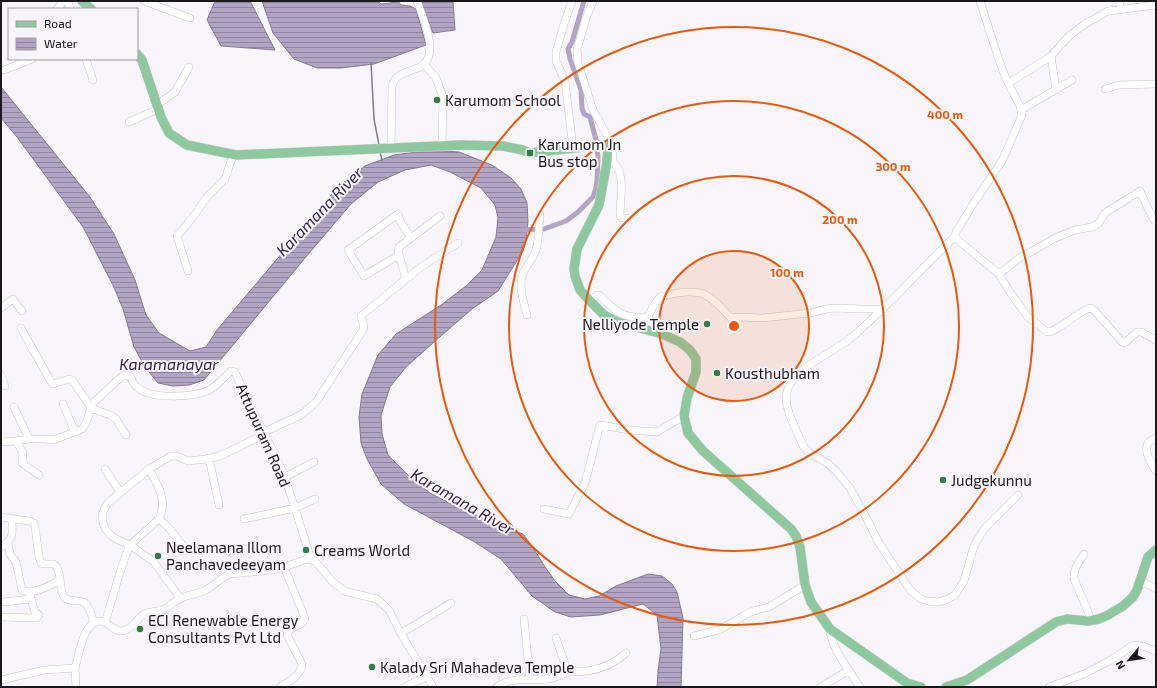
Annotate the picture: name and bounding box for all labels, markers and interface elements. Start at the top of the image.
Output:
legend [8,8,138,60]
text: Road [44,16,72,30]
text: Water [44,36,78,50]
place label: Karumom School [445,91,561,109]
marker: Karumom School [432,95,442,105]
text: 400 m [927,107,963,121]
place label: Karumom Jn Bus stop [538,135,621,170]
marker: Karumom Jn Bus stop [525,148,535,158]
text: 300 m [875,159,911,173]
water label: Karamana River [272,162,367,259]
text: 200 m [822,212,858,226]
text: 100 m [770,265,804,279]
place label: Nelliyode Temple [582,315,699,333]
marker: Nelliyode Temple [702,319,712,329]
centre of rings [727,319,741,333]
water label: Karamanayar [119,354,219,374]
place label: Kousthubham [725,364,820,382]
marker: Kousthubham [712,368,722,378]
street label: Attupuram Road [233,380,295,490]
water label: Karamana River [408,464,519,539]
place label: Judgekunnu [951,471,1032,489]
marker: Judgekunnu [938,475,948,485]
place label: Neelamana Illom Panchavedeeyam [166,538,286,573]
place label: Creams World [314,541,410,559]
marker: Creams World [301,545,311,555]
marker: Neelamana Illom Panchavedeeyam [153,551,163,561]
place label: ECI Renewable Energy Consultants Pvt Ltd [148,611,299,646]
marker: ECI Renewable Energy Consultants Pvt Ltd [135,624,145,634]
north arrow [1109,640,1149,680]
place label: Kalady Sri Mahadeva Temple [380,658,574,676]
text: N [1112,658,1127,672]
marker: Kalady Sri Mahadeva Temple [367,662,377,672]

